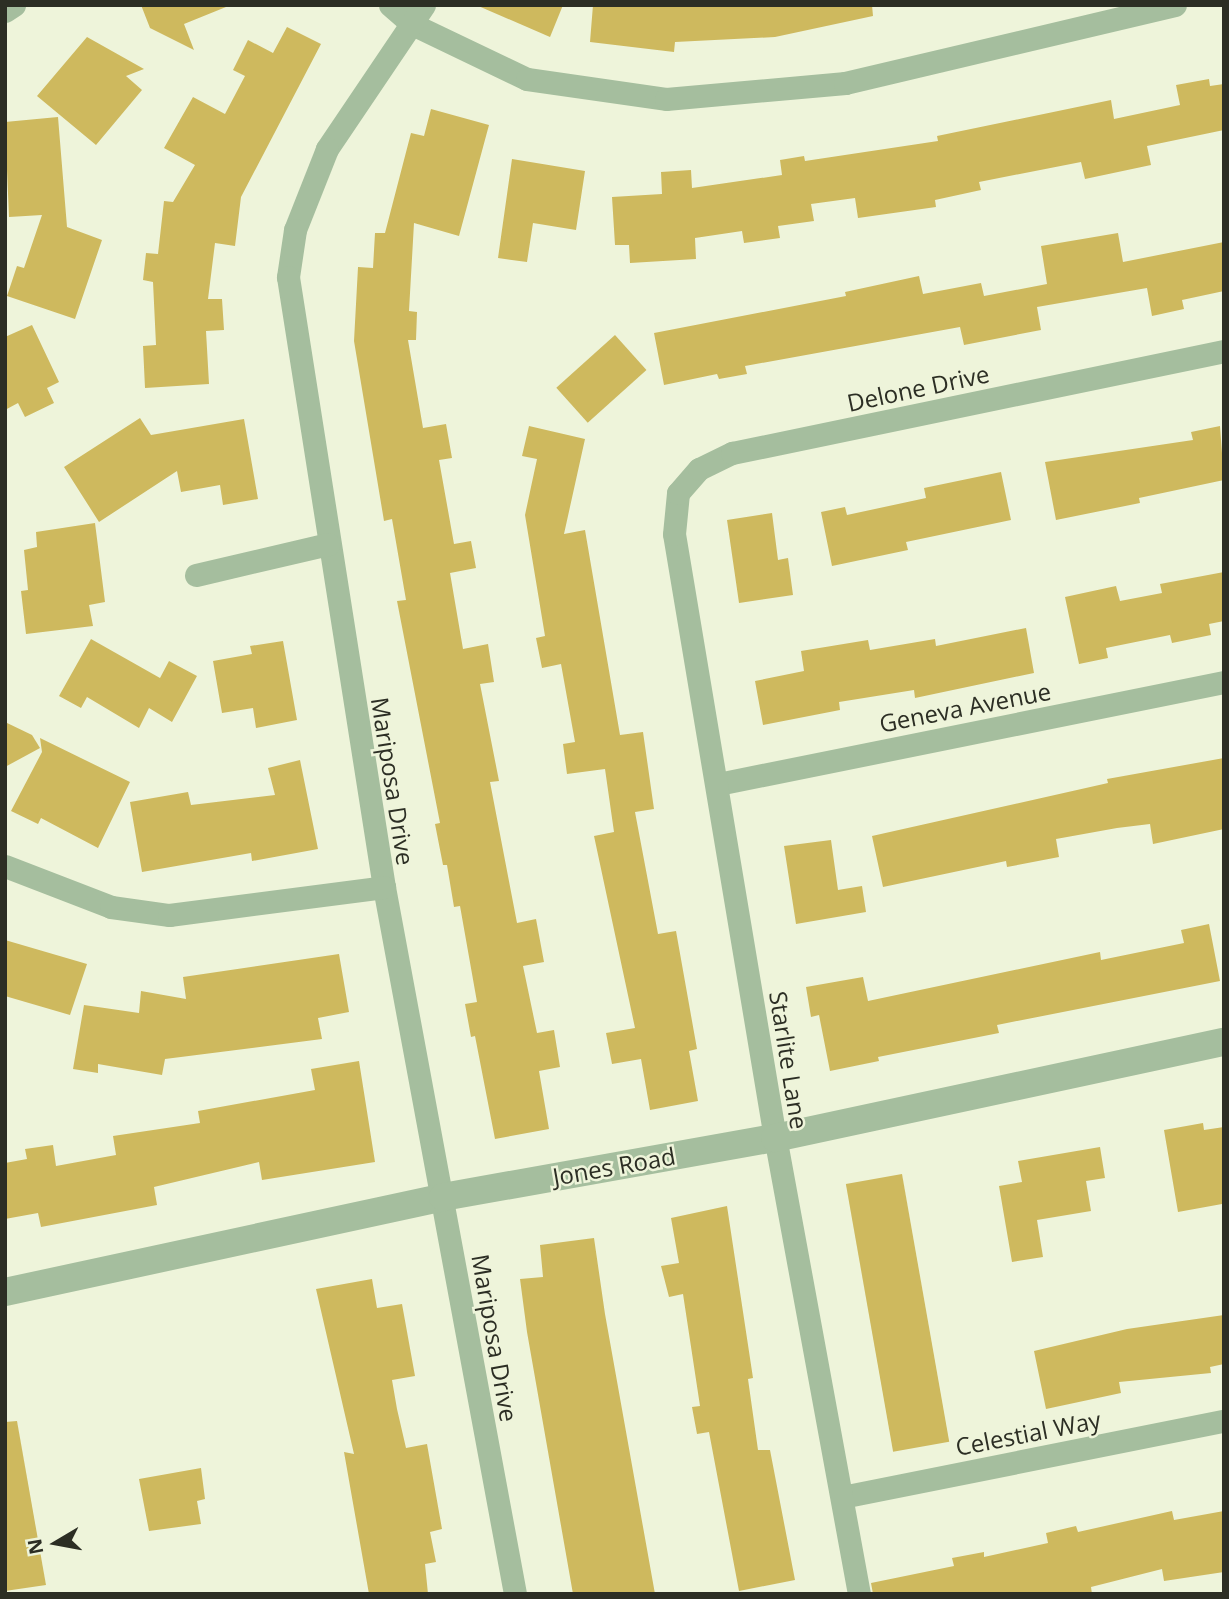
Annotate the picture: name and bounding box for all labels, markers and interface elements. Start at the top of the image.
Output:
street label: Delone Drive [844,359,992,417]
street label: Geneva Avenue [877,676,1053,738]
street label: Mariposa Drive [366,695,420,867]
street label: Starlite Lane [764,989,814,1131]
street label: Jones Road [550,1141,678,1191]
street label: Mariposa Drive [466,1252,524,1424]
street label: Celestial Way [953,1405,1103,1461]
north arrow [21,1508,91,1578]
text: N [21,1537,49,1557]

